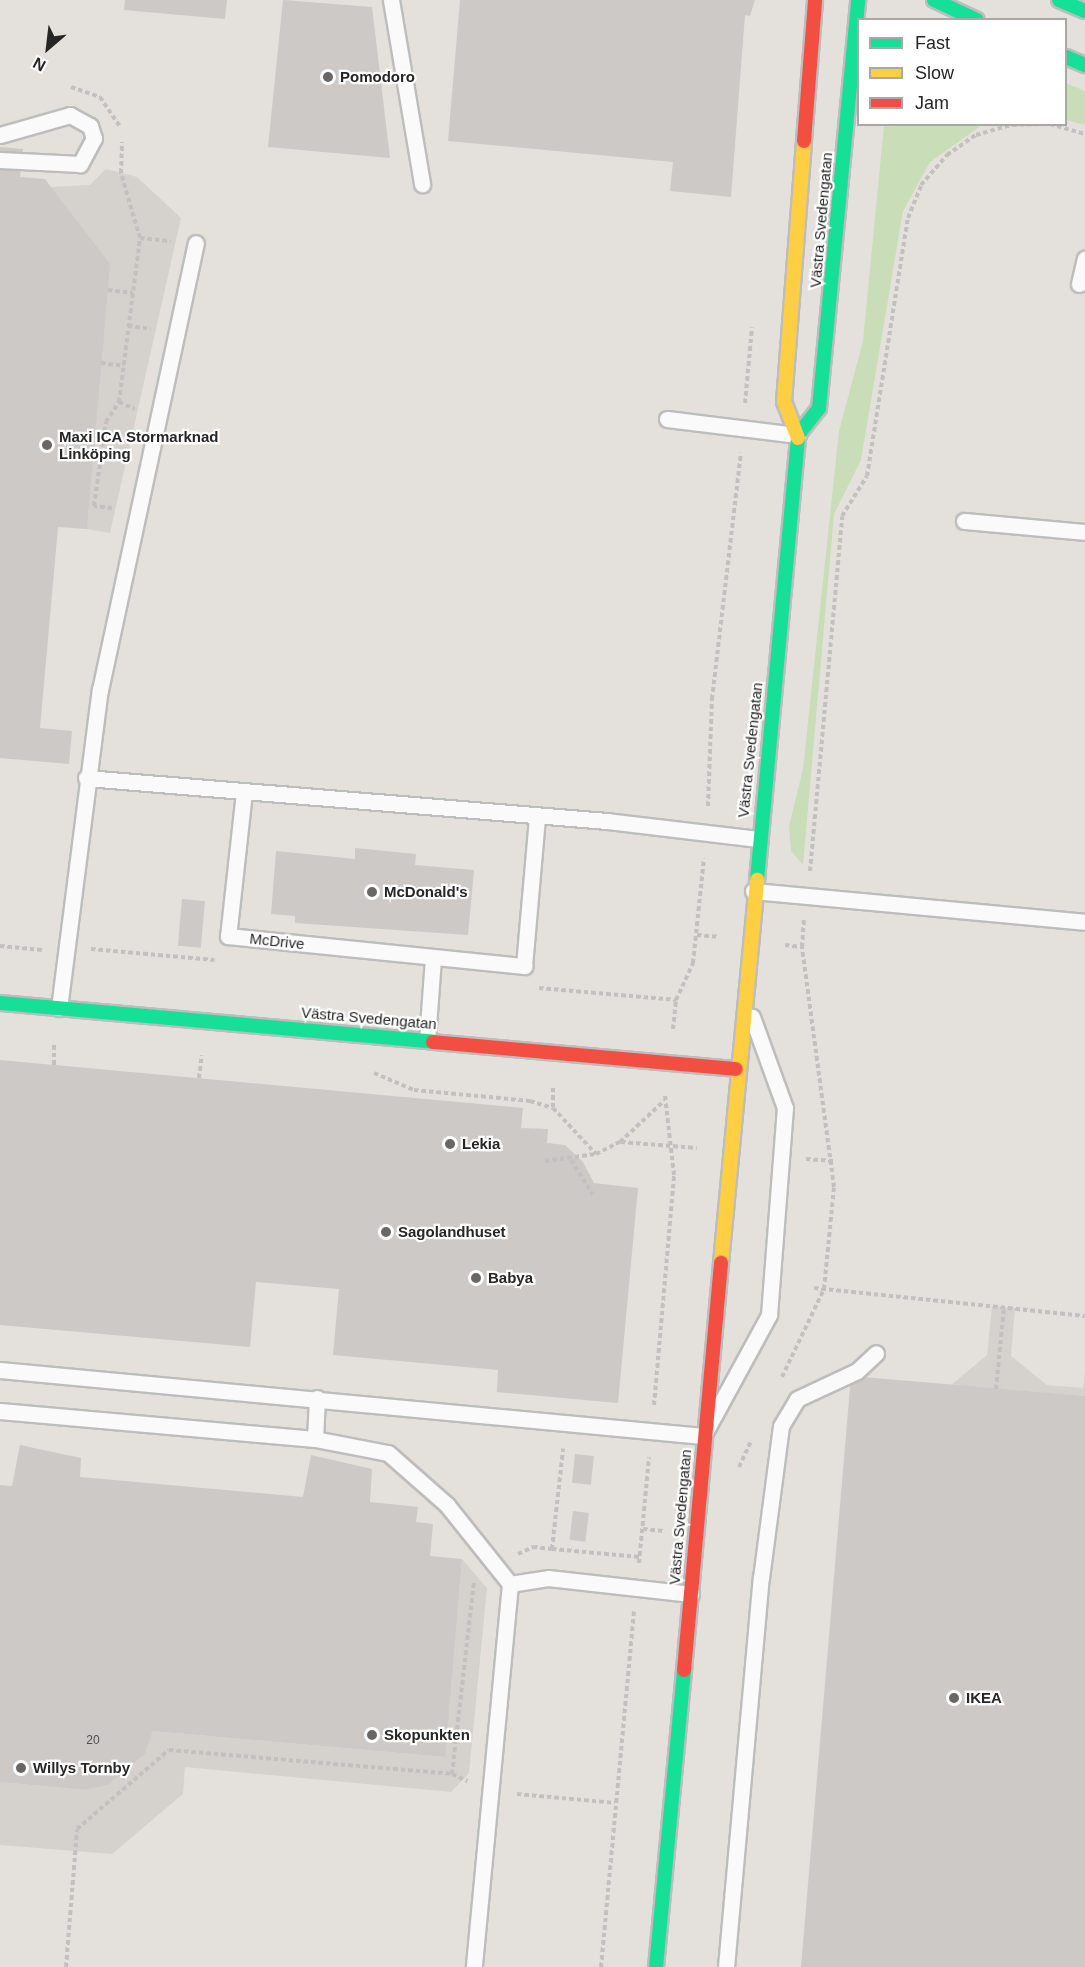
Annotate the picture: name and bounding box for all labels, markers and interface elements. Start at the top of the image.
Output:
north arrow [18,18,78,78]
legend [857,18,1067,126]
text: Fast [915,33,950,53]
text: N [30,54,48,75]
text: Slow [915,63,954,83]
place label: Pomodoro [340,68,415,86]
marker: Pomodoro [321,70,335,84]
text: Jam [915,93,949,113]
street label: Västra Svedengatan [806,152,836,288]
place label: Maxi ICA Stormarknad Linköping [59,427,219,462]
marker: Maxi ICA Stormarknad Linköping [40,438,54,452]
street label: Västra Svedengatan [734,681,766,819]
place label: McDonald's [384,883,468,901]
marker: McDonald's [365,885,379,899]
street label: McDrive [249,929,305,953]
street label: Västra Svedengatan [301,1003,437,1033]
place label: Lekia [462,1135,500,1153]
marker: Lekia [443,1137,457,1151]
place label: Sagolandhuset [398,1223,506,1241]
marker: Sagolandhuset [379,1225,393,1239]
place label: Babya [488,1269,533,1287]
marker: Babya [469,1271,483,1285]
street label: Västra Svedengatan [665,1449,695,1585]
place label: IKEA [966,1689,1002,1707]
marker: IKEA [947,1691,961,1705]
place label: Skopunkten [384,1726,470,1744]
marker: Skopunkten [365,1728,379,1742]
house number: 20 [86,1734,100,1748]
place label: Willys Tornby [33,1759,130,1777]
marker: Willys Tornby [14,1761,28,1775]

